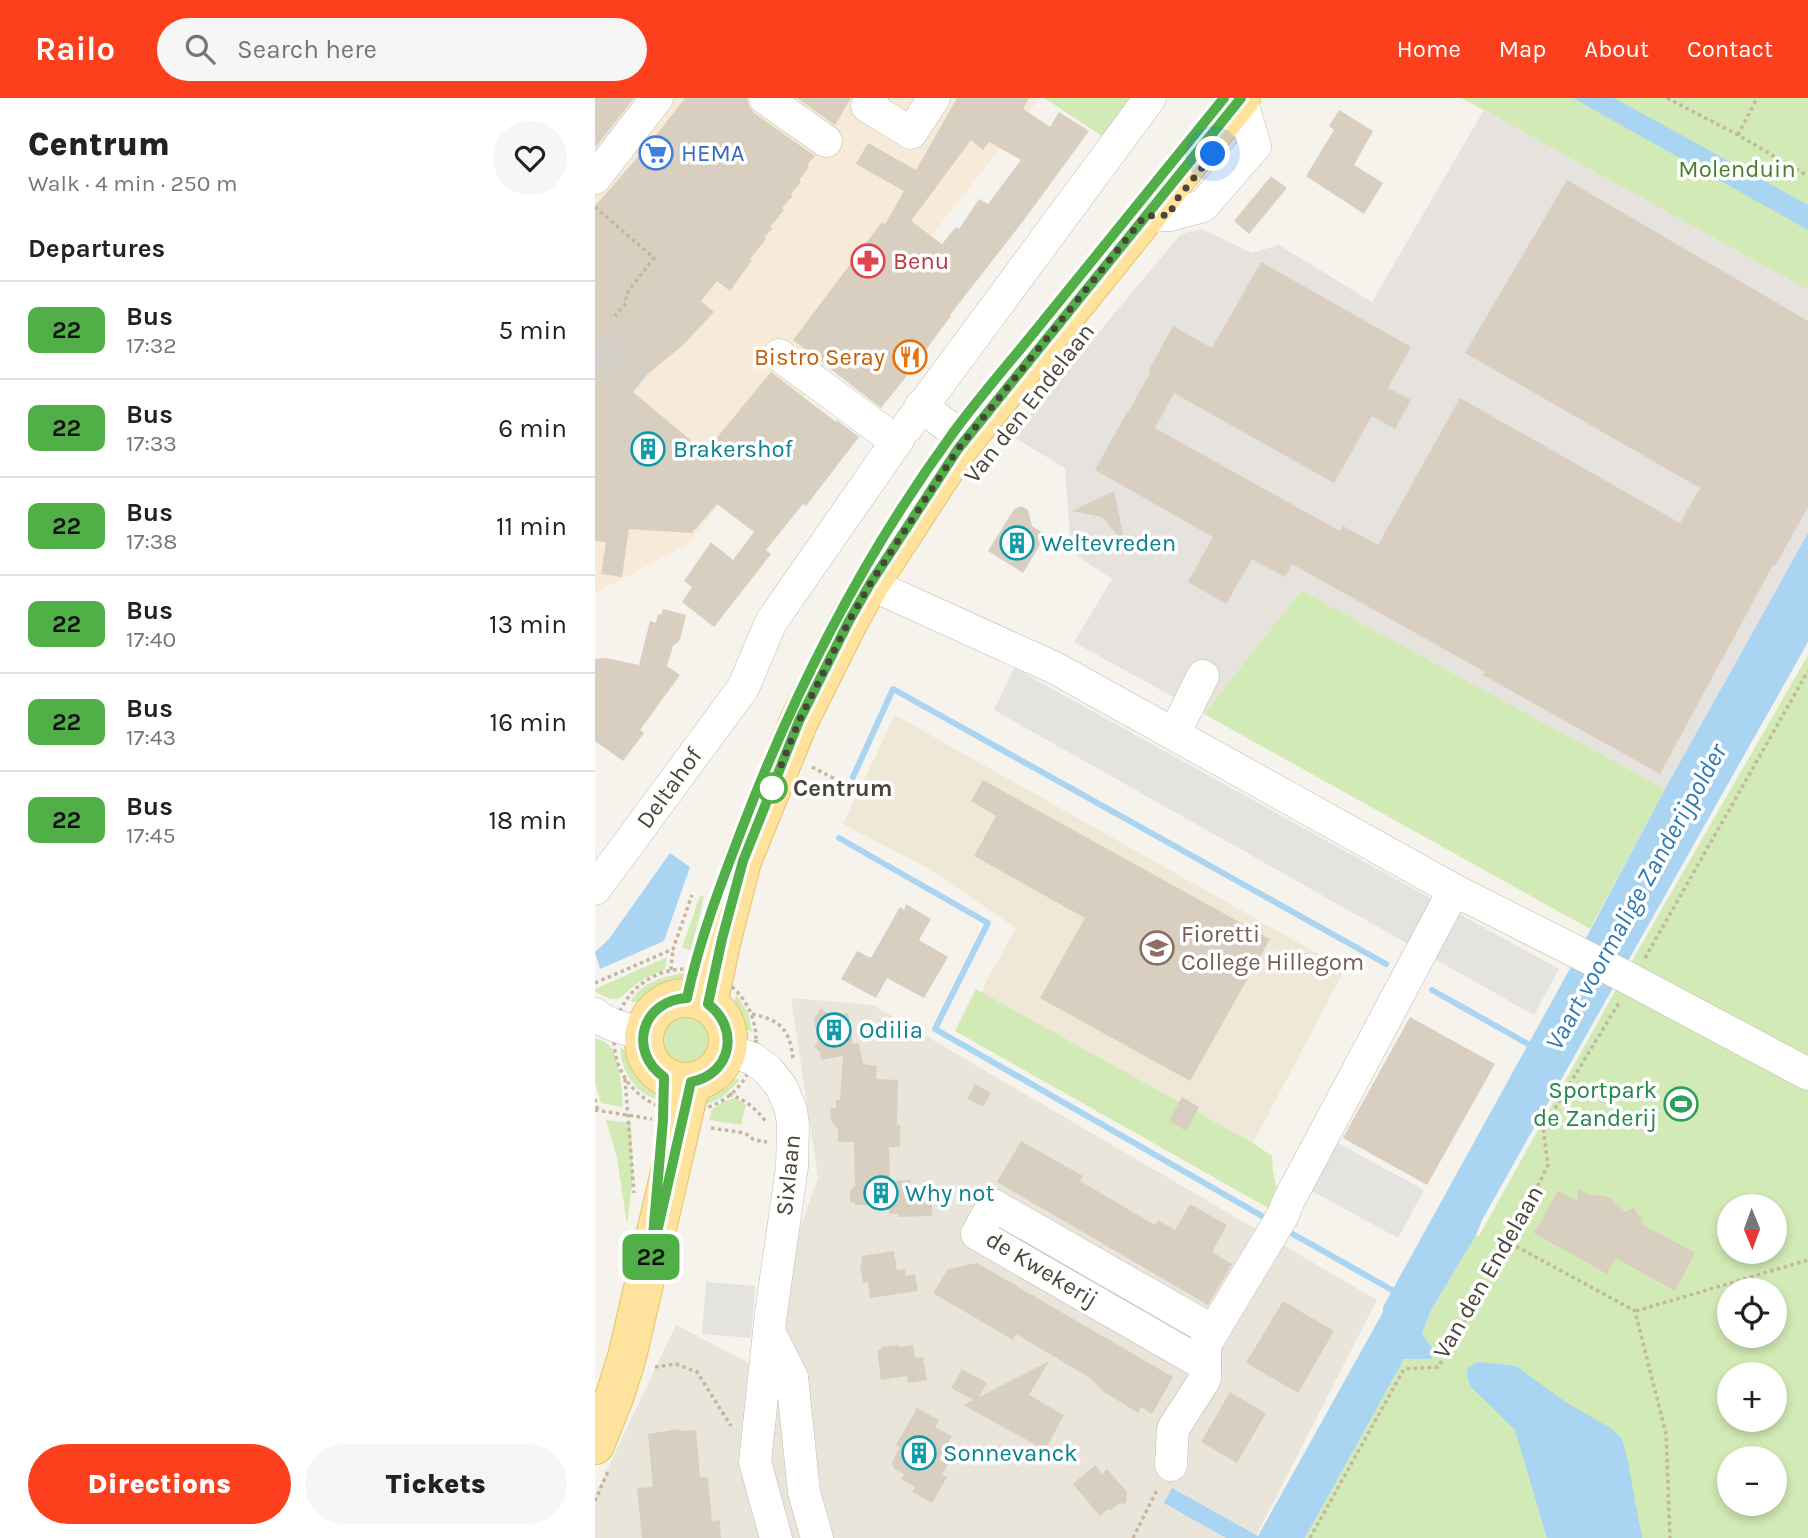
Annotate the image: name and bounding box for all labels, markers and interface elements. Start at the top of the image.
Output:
search box [157,18,647,81]
text: Railo [35,30,115,68]
icon: search [181,30,219,68]
text: Search here [237,34,377,65]
text: Home [1397,35,1461,63]
text: Map [1499,35,1546,63]
text: About [1584,35,1649,63]
text: Contact [1687,35,1773,63]
button: heart [493,121,567,195]
text: Centrum [28,125,170,163]
supermarket icon: HEMA [637,134,675,172]
your location [1195,136,1230,171]
place label: HEMA [681,139,745,167]
park label: Molenduin [1678,155,1796,183]
text: Walk · 4 min · 250 m [28,170,237,197]
text: Departures [28,233,165,264]
pharmacy icon: Benu [849,242,887,280]
place label: Benu [893,247,949,275]
text: Bus [126,301,173,332]
text: 5 min [498,315,567,346]
text: 22 [52,316,81,344]
street label: Van den Endelaan [958,318,1100,488]
text: 17:32 [126,332,177,359]
restaurant icon: Bistro Seray [891,338,929,376]
place label: Bistro Seray [754,343,885,371]
text: Bus [126,399,173,430]
text: 6 min [498,413,567,444]
text: 22 [52,414,81,442]
text: 17:33 [126,430,177,457]
building icon: Brakershof [629,430,667,468]
place label: Brakershof [673,435,794,463]
text: Bus [126,497,173,528]
text: 11 min [496,511,567,542]
text: 22 [52,512,81,540]
building icon: Weltevreden [998,524,1036,562]
text: 17:38 [126,528,177,555]
place label: Weltevreden [1041,529,1176,557]
text: Bus [126,595,173,626]
text: 13 min [489,609,567,640]
text: 22 [52,610,81,638]
text: 17:40 [126,626,176,653]
text: Bus [126,693,173,724]
text: 16 min [490,707,567,738]
text: 22 [52,708,81,736]
text: 17:43 [126,724,176,751]
water label: Vaart voormalige Zanderijpolder [1539,737,1734,1056]
street label: Deltahof [630,742,708,834]
marker: Centrum [757,773,787,803]
place label: Centrum [793,774,893,802]
text: Bus [126,791,173,822]
text: 18 min [488,805,567,836]
text: 22 [52,806,81,834]
text: 17:45 [126,822,176,849]
place label: Fioretti College Hillegom [1181,920,1364,976]
school or university icon: Fioretti College Hillegom [1138,929,1176,967]
building icon: Odilia [815,1011,853,1049]
place label: Odilia [859,1016,923,1044]
place label: Sportpark de Zanderij [1533,1076,1657,1132]
sports icon: Sportpark de Zanderij [1662,1085,1700,1123]
street label: Sixlaan [770,1133,806,1217]
building icon: Why not [862,1174,900,1212]
place label: Why not [905,1179,994,1207]
street label: Van den Endelaan [1427,1181,1549,1363]
north arrow [1717,1194,1787,1264]
map controls [1717,1194,1787,1516]
street label: de Kwekerij [981,1225,1103,1313]
line badge: 22 [619,1234,683,1280]
text: 22 [636,1243,666,1271]
button: locate [1717,1278,1787,1348]
button: + [1717,1362,1787,1432]
building icon: Sonnevanck [900,1434,938,1472]
place label: Sonnevanck [943,1439,1078,1467]
button: Directions [28,1444,291,1524]
button: Tickets [305,1444,567,1524]
button: − [1717,1446,1787,1516]

